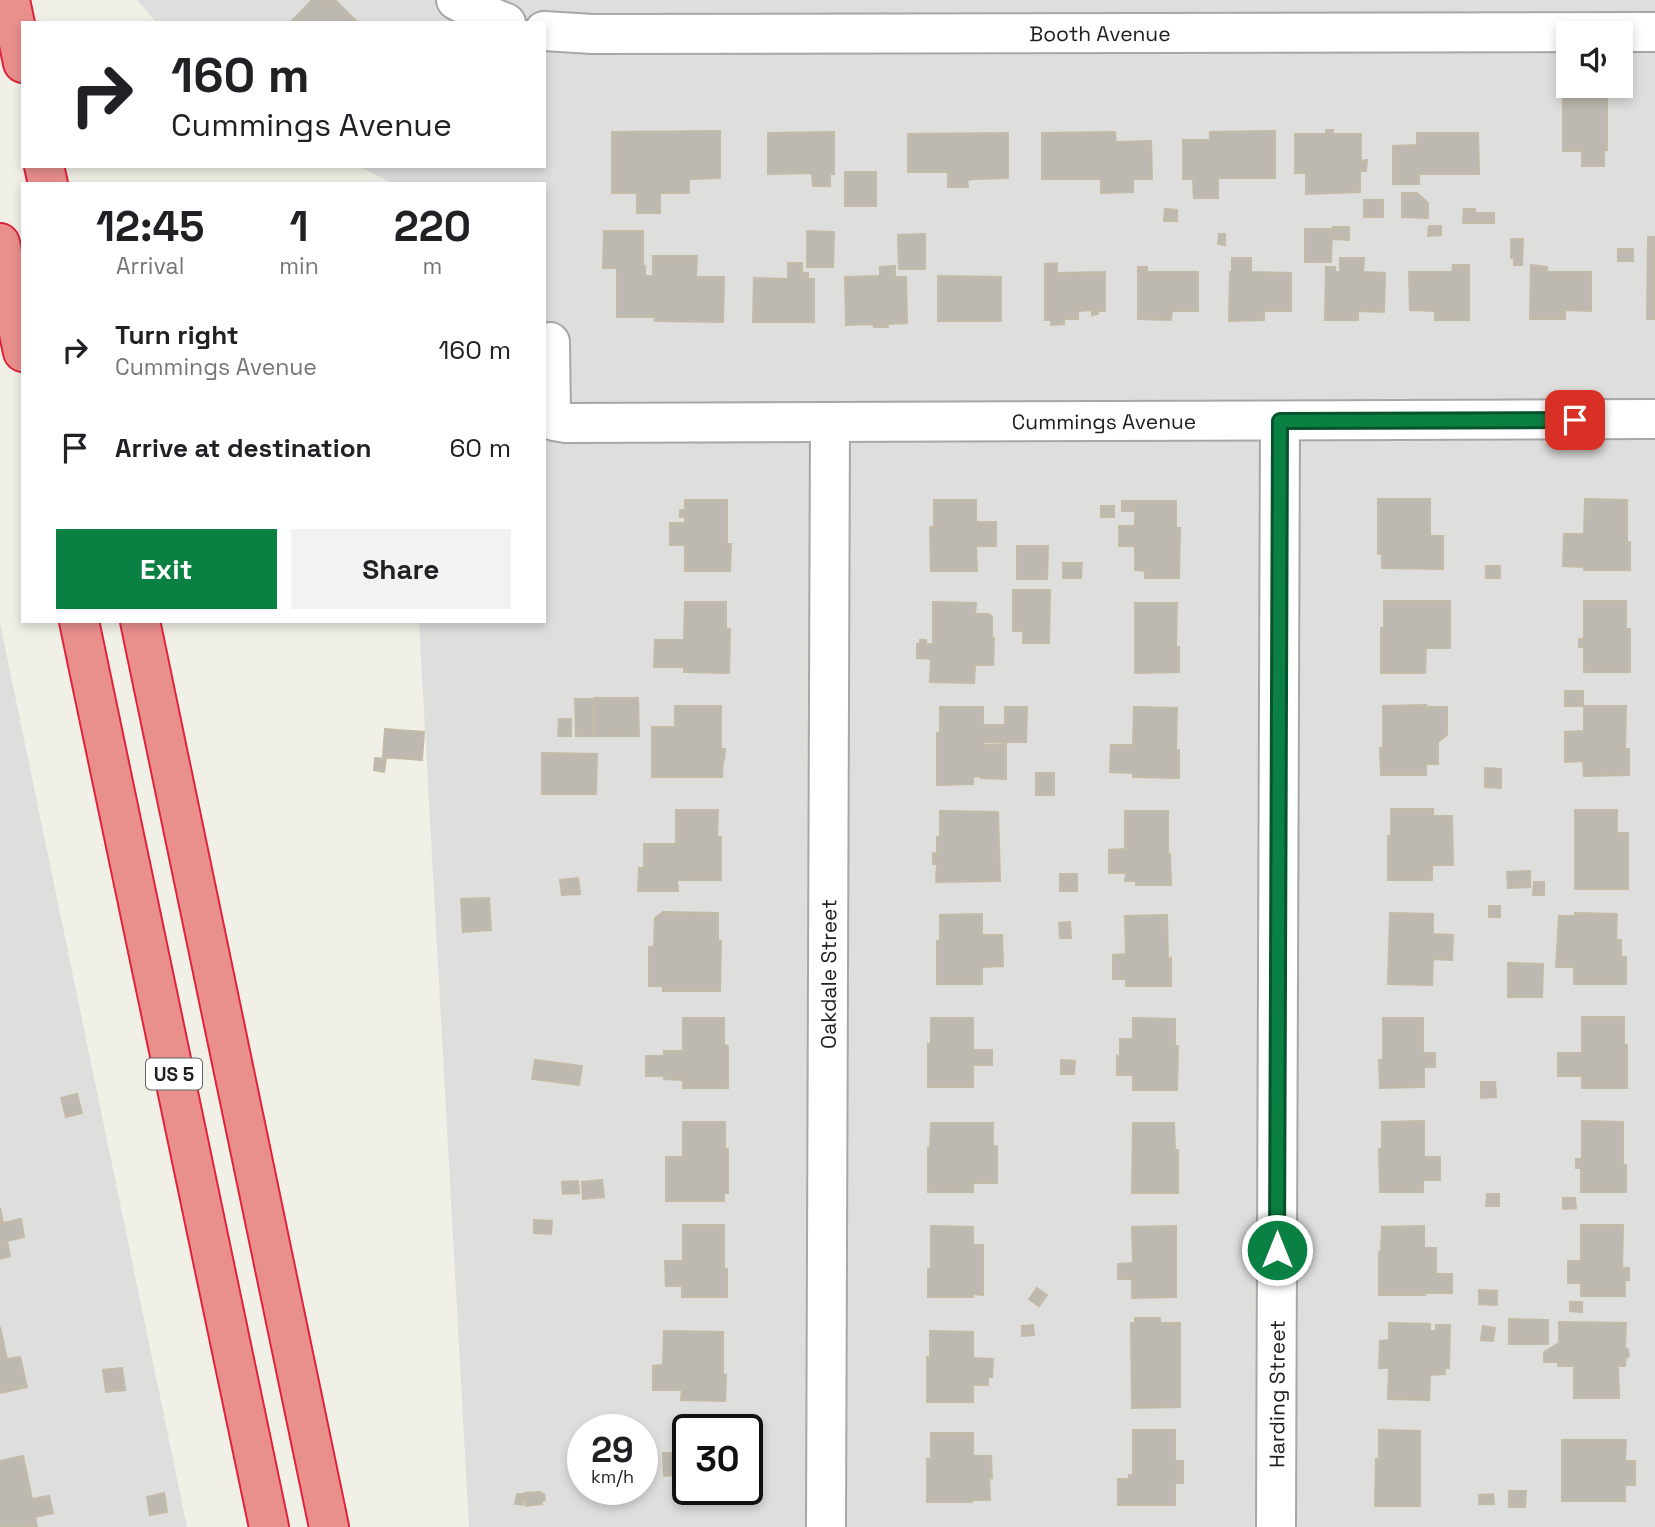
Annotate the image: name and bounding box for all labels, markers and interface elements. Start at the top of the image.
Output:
street label: Booth Avenue [1029,19,1171,47]
map controls [1556,21,1633,98]
button: sound [1556,21,1633,98]
text: 160 m [171,44,309,106]
icon: right [56,49,147,140]
text: Cummings Avenue [171,105,452,145]
text: 12:45 [96,200,204,253]
text: 1 [290,200,309,253]
text: 220 [394,200,471,253]
text: Arrival [116,251,184,281]
text: min [279,251,319,281]
text: m [423,251,442,281]
text: Turn right [115,318,239,352]
icon: right [56,331,94,369]
text: 160 m [439,333,511,367]
text: Cummings Avenue [115,352,317,382]
pin [1545,390,1605,450]
icon: arrive [1556,401,1594,439]
street label: Cummings Avenue [1012,407,1196,435]
icon: arrive [56,429,94,467]
text: Arrive at destination [115,431,372,465]
text: 60 m [449,431,511,465]
button: Exit [56,529,277,609]
button: Share [291,529,511,609]
street label: Oakdale Street [814,899,842,1049]
road number: US 5 [146,1058,202,1090]
position arrow [1240,1213,1314,1287]
street label: Harding Street [1263,1320,1290,1468]
speed limit sign: 30 [672,1414,763,1505]
text: 29 [591,1428,634,1472]
text: km/h [591,1465,634,1488]

